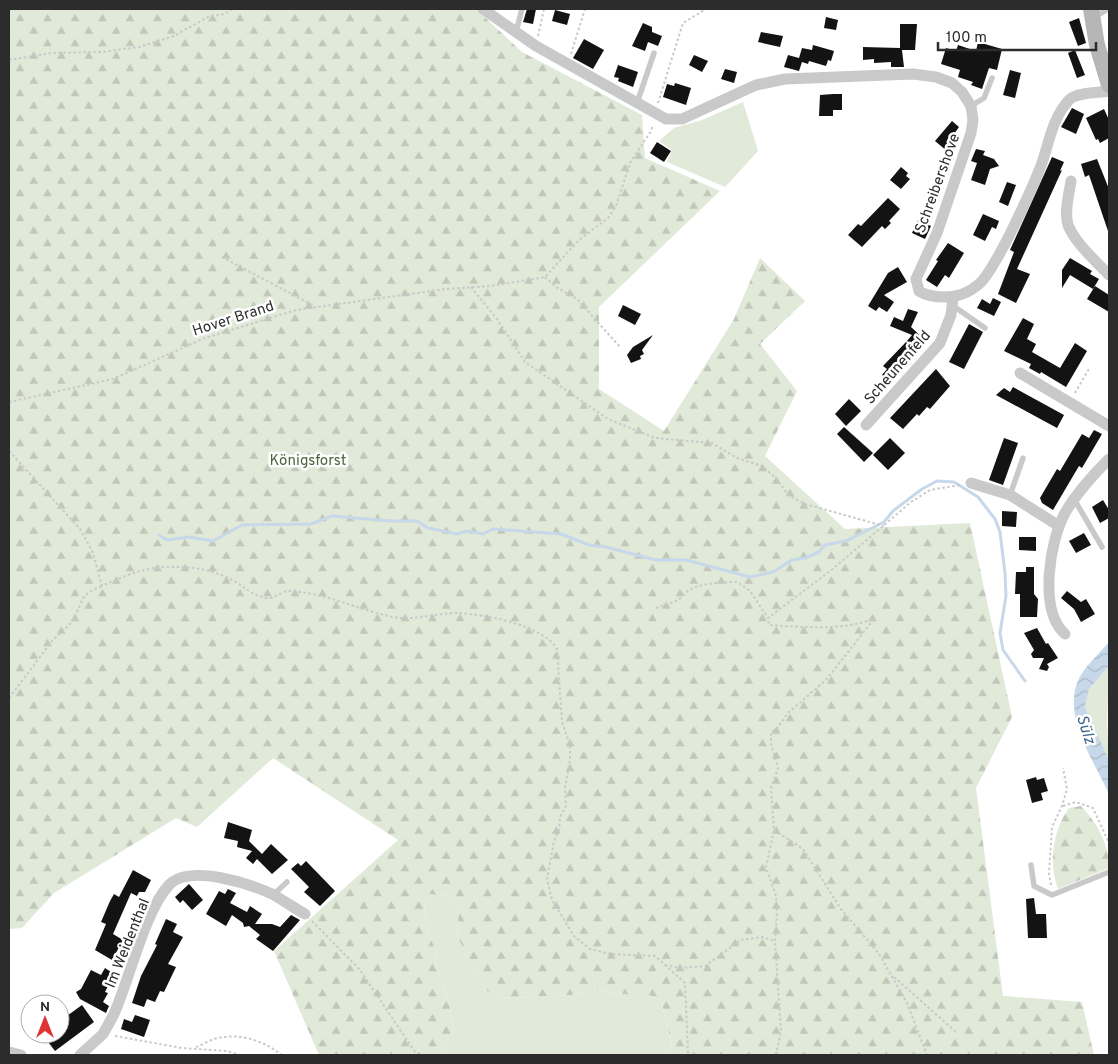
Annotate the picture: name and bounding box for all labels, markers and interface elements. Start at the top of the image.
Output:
scale bar [938,20,1096,52]
text: 100 m [946,29,987,48]
street label: Schreibershove [912,131,965,236]
street label: Hover Brand [190,297,277,342]
street label: Scheunenfeld [861,327,935,409]
park label: Königsforst [270,452,346,471]
water label: Sülz [1071,712,1100,748]
street label: Im Weidenthal [102,896,155,991]
north arrow [20,994,70,1044]
text: N [40,999,50,1016]

